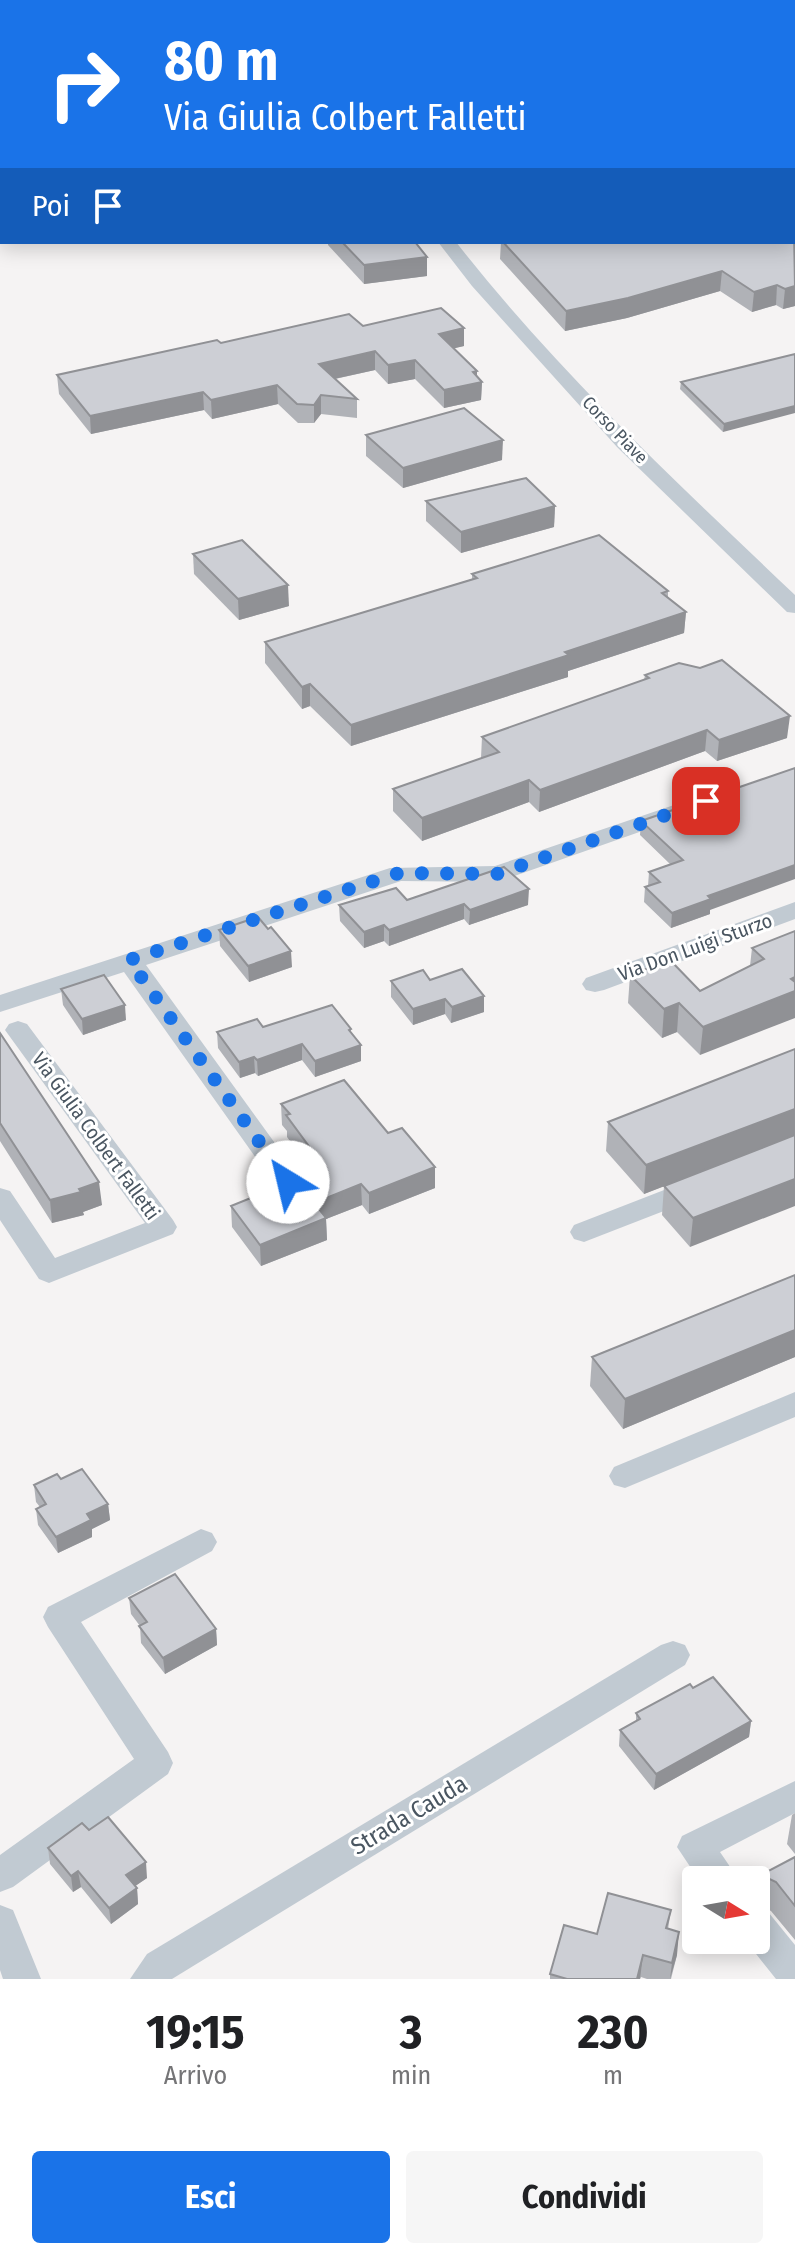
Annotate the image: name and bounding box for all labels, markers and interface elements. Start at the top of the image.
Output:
text: 80 m [164,28,279,95]
icon: right [32,32,136,136]
text: Via Giulia Colbert Falletti [164,96,527,140]
icon: arrive [86,184,130,228]
text: Poi [32,188,70,224]
street label: Corso Piave [578,392,653,468]
pin [672,767,740,835]
icon: arrive [684,779,728,823]
street label: Via Don Luigi Sturzo [615,908,775,986]
street label: Via Giulia Colbert Falletti [27,1047,165,1225]
position arrow [246,1140,330,1224]
street label: Strada Cauda [346,1769,472,1861]
north arrow [682,1866,770,1954]
map controls [682,1866,770,1954]
text: 19:15 [146,2003,245,2061]
text: 3 [400,2003,422,2061]
text: 230 [578,2003,649,2061]
text: Arrivo [164,2060,227,2091]
text: min [391,2060,431,2091]
text: m [603,2060,623,2091]
button: Esci [32,2151,390,2243]
button: Condividi [406,2151,763,2243]

